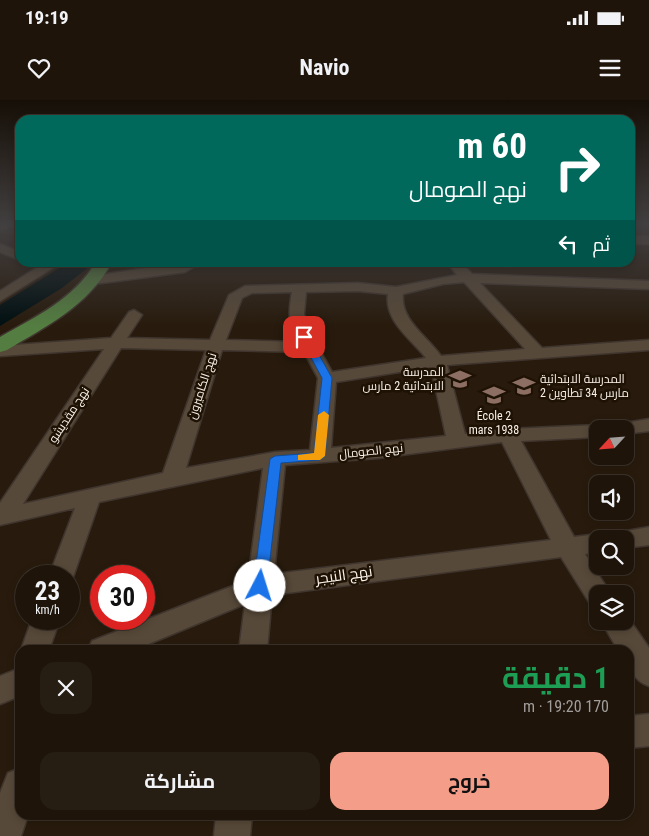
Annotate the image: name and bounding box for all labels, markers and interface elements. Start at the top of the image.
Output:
text: 19:19 [25,6,69,29]
icon: heart [25,54,53,82]
icon: menu [596,54,624,82]
text: Navio [299,55,350,80]
text: 60 m [458,126,527,167]
icon: right [545,135,610,200]
text: نهج الصومال [409,177,527,202]
icon: left [554,230,582,258]
text: ثم [592,233,610,256]
pin [283,316,325,358]
icon: arrive [290,323,318,351]
street label: نهج الكاميرون [185,351,220,421]
place label: المدرسة الابتدائية 2 مارس [363,365,444,393]
school or university icon: المدرسة الابتدائية 2 مارس [447,366,473,392]
place label: المدرسة الابتدائية 2 مارس 34 تطاوين [540,372,629,400]
school or university icon: المدرسة الابتدائية 2 مارس 34 تطاوين [511,373,537,399]
school or university icon: École 2 mars 1938 [481,382,507,408]
street label: نهج مقديشو [46,384,93,446]
place label: École 2 mars 1938 [469,408,519,437]
north arrow [589,420,634,465]
map controls [589,420,634,630]
street label: نهج الصومال [338,441,404,462]
button: sound [589,475,634,520]
button: search [589,530,634,575]
position arrow [233,559,285,611]
street label: نهج النيجر [313,562,374,590]
speed limit sign: 30 [90,565,155,630]
text: 23 [35,577,60,606]
button: layers [589,585,634,630]
text: km/h [35,603,60,617]
text: 1 دقيقة [502,660,609,695]
button: close [40,662,92,714]
text: 170 m · 19:20 [523,697,609,716]
button: مشاركة [40,752,320,810]
button: خروج [330,752,609,810]

